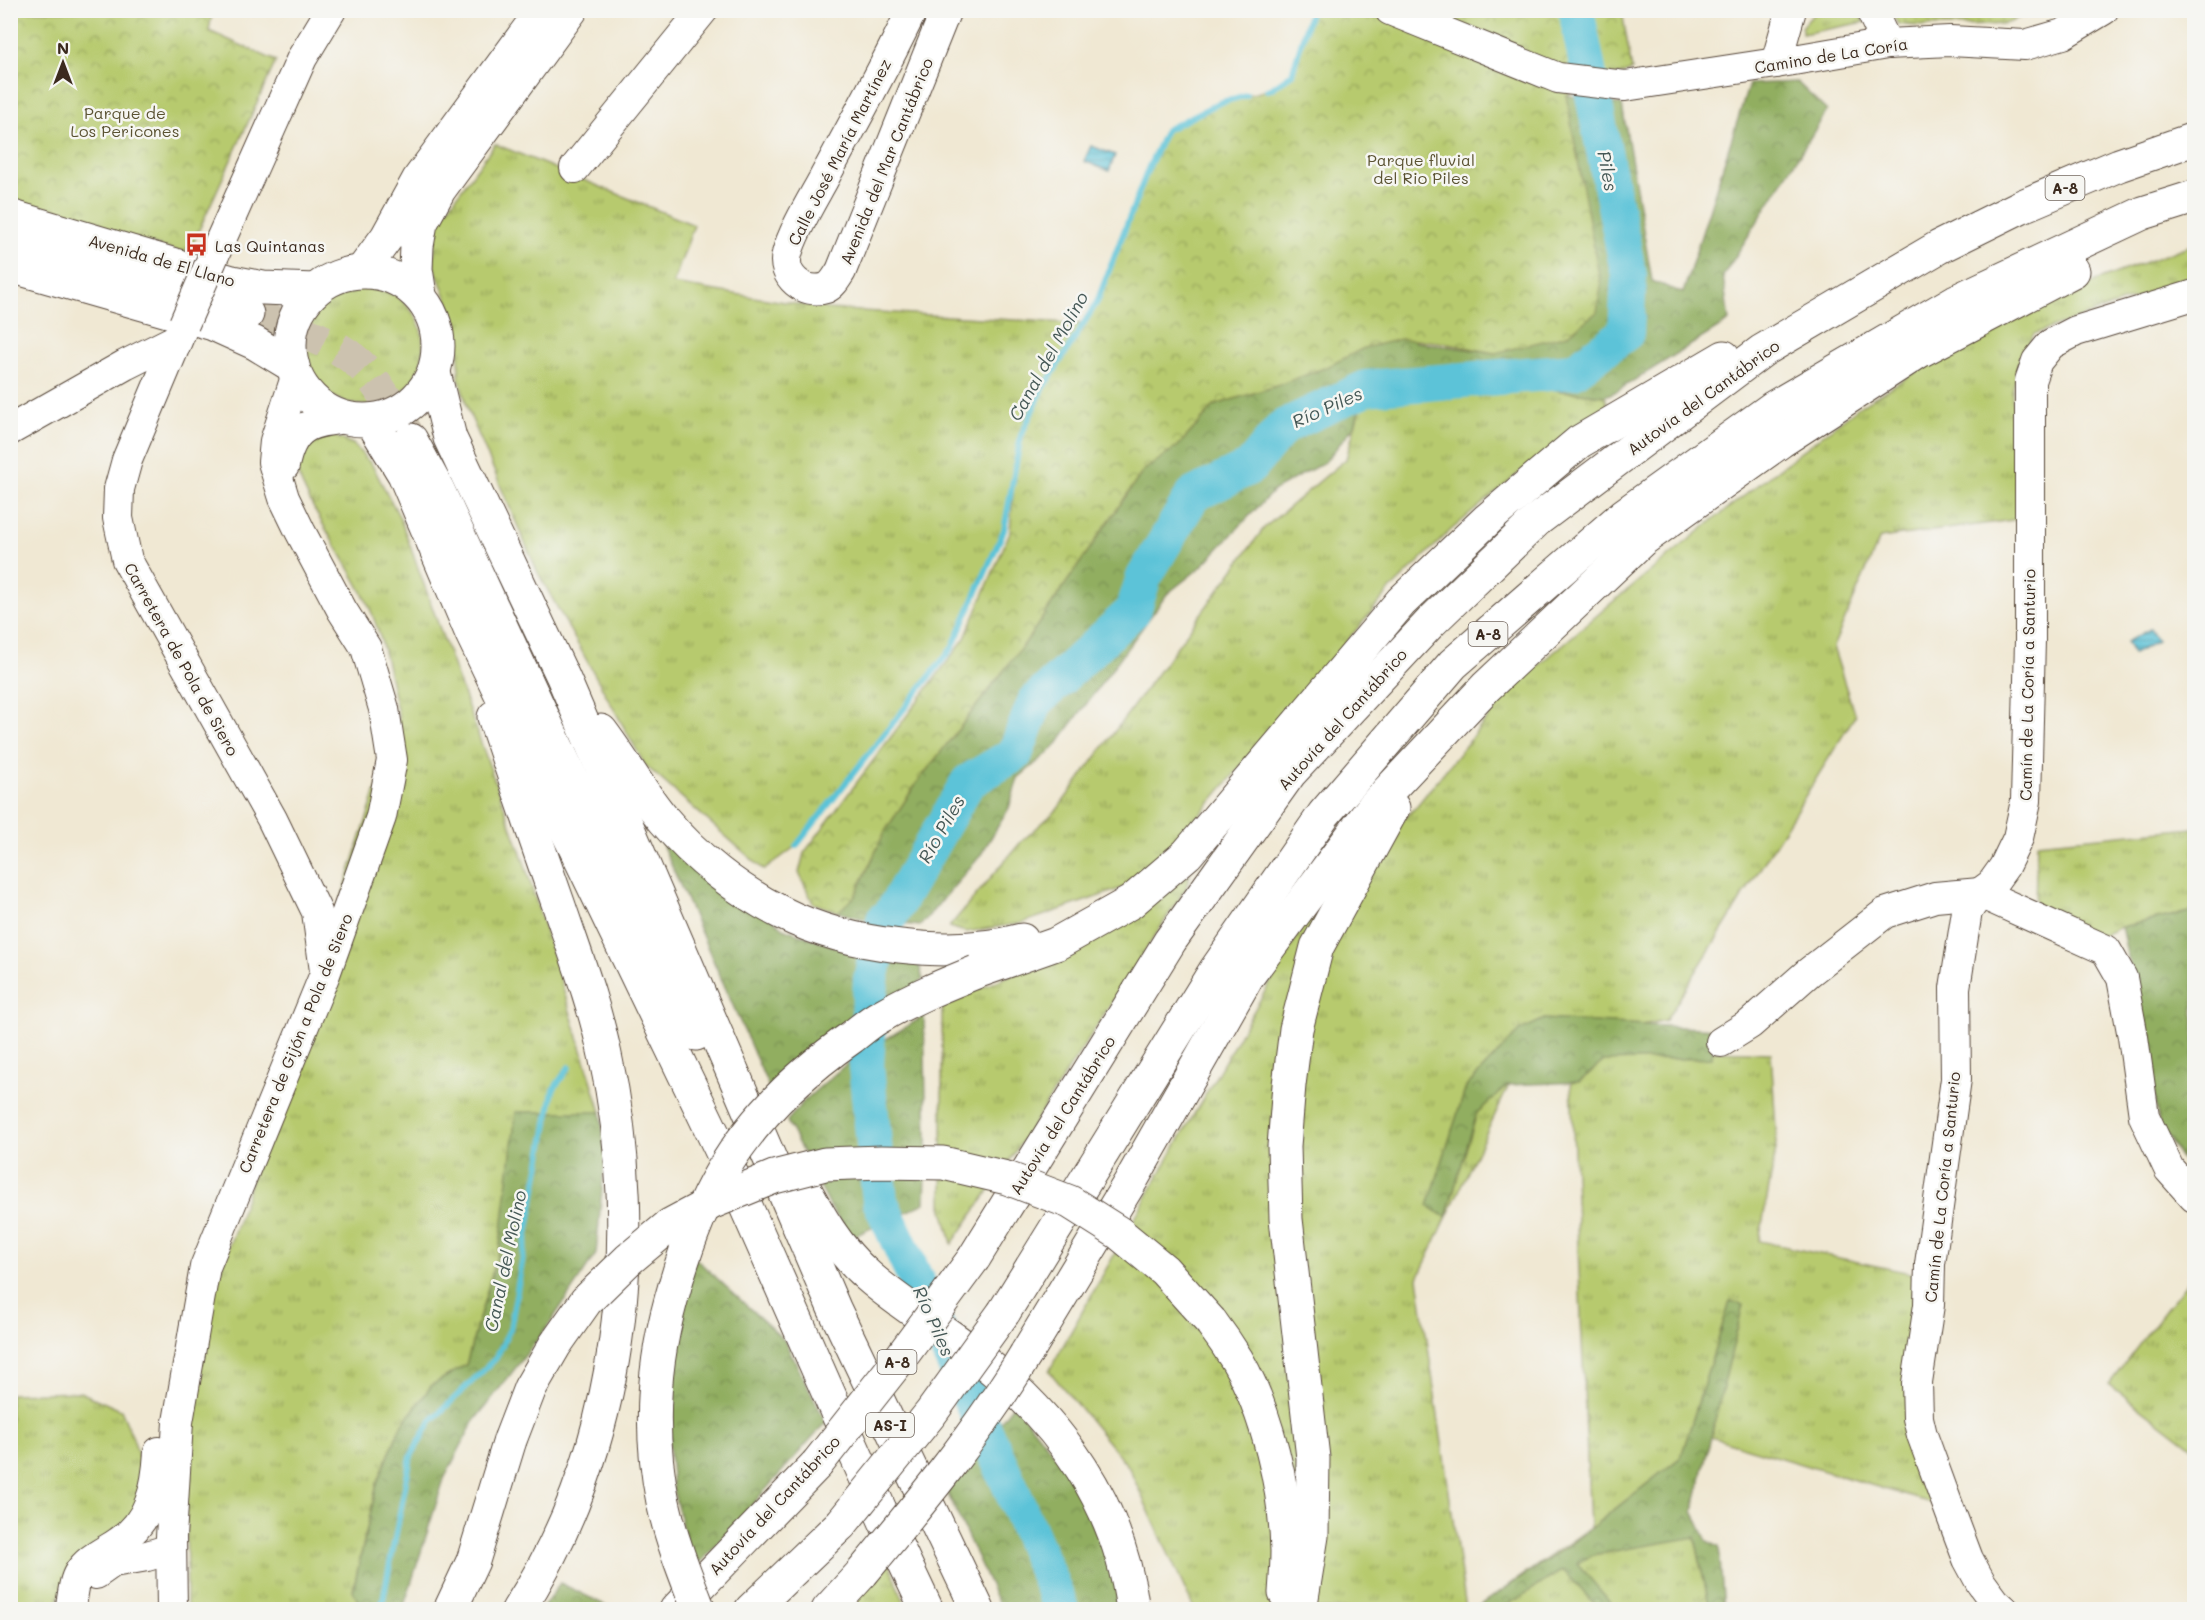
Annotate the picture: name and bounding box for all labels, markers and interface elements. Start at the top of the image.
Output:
street label: Camino de La Coría [1753,32,1909,78]
north arrow [33,33,93,93]
text: N [57,37,69,58]
street label: Calle José María Martínez [783,55,895,249]
street label: Avenida del Mar Cantábrico [835,55,937,267]
park label: Parque de Los Pericones [71,102,179,141]
park label: Parque fluvial del Rio Piles [1367,149,1475,188]
water label: Piles [1592,149,1624,193]
road number: A-8 [2046,176,2084,200]
street label: Avenida de El Llano [87,229,237,291]
bus stop icon: Las Quintanas [184,232,210,258]
place label: Las Quintanas [215,235,325,256]
water label: Canal del Molino [1003,287,1094,425]
street label: Autovía del Cantábrico [1623,335,1783,459]
water label: Río Piles [1288,381,1366,433]
street label: Carretera de Pola de Siero [120,559,244,759]
street label: Camín de La Coría a Santurio [2014,569,2040,801]
road number: A-8 [1468,622,1508,646]
street label: Autovía del Cantábrico [1273,644,1411,794]
water label: Río Piles [912,791,970,867]
street label: Carretera de Gijón a Pola de Siero [233,910,357,1176]
street label: Autovía del Cantábrico [1005,1032,1119,1198]
street label: Camín de La Coría a Santurio [1919,1071,1965,1303]
water label: Canal del Molino [478,1188,532,1334]
water label: Río Piles [908,1282,960,1360]
road number: A-8 [878,1350,916,1374]
road number: AS-I [866,1413,914,1437]
street label: Autovía del Cantábrico [704,1431,844,1579]

